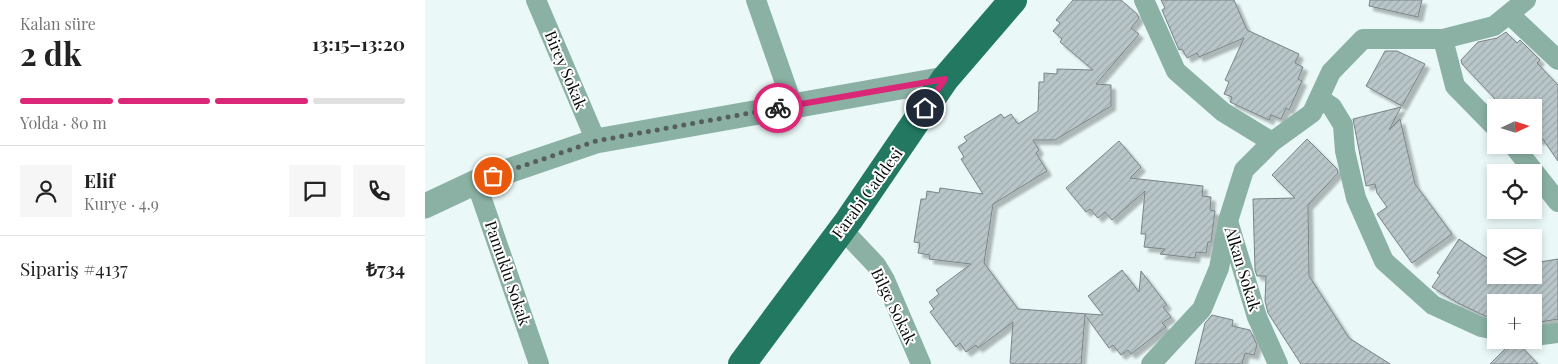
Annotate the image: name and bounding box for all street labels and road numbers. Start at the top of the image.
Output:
street label: Birey Sokak [540,27,593,113]
street label: Farabi Caddesi [827,143,907,242]
street label: Pamuklu Sokak [481,218,536,328]
street label: Alkan Sokak [1220,223,1266,314]
street label: Bilge Sokak [867,264,922,347]

